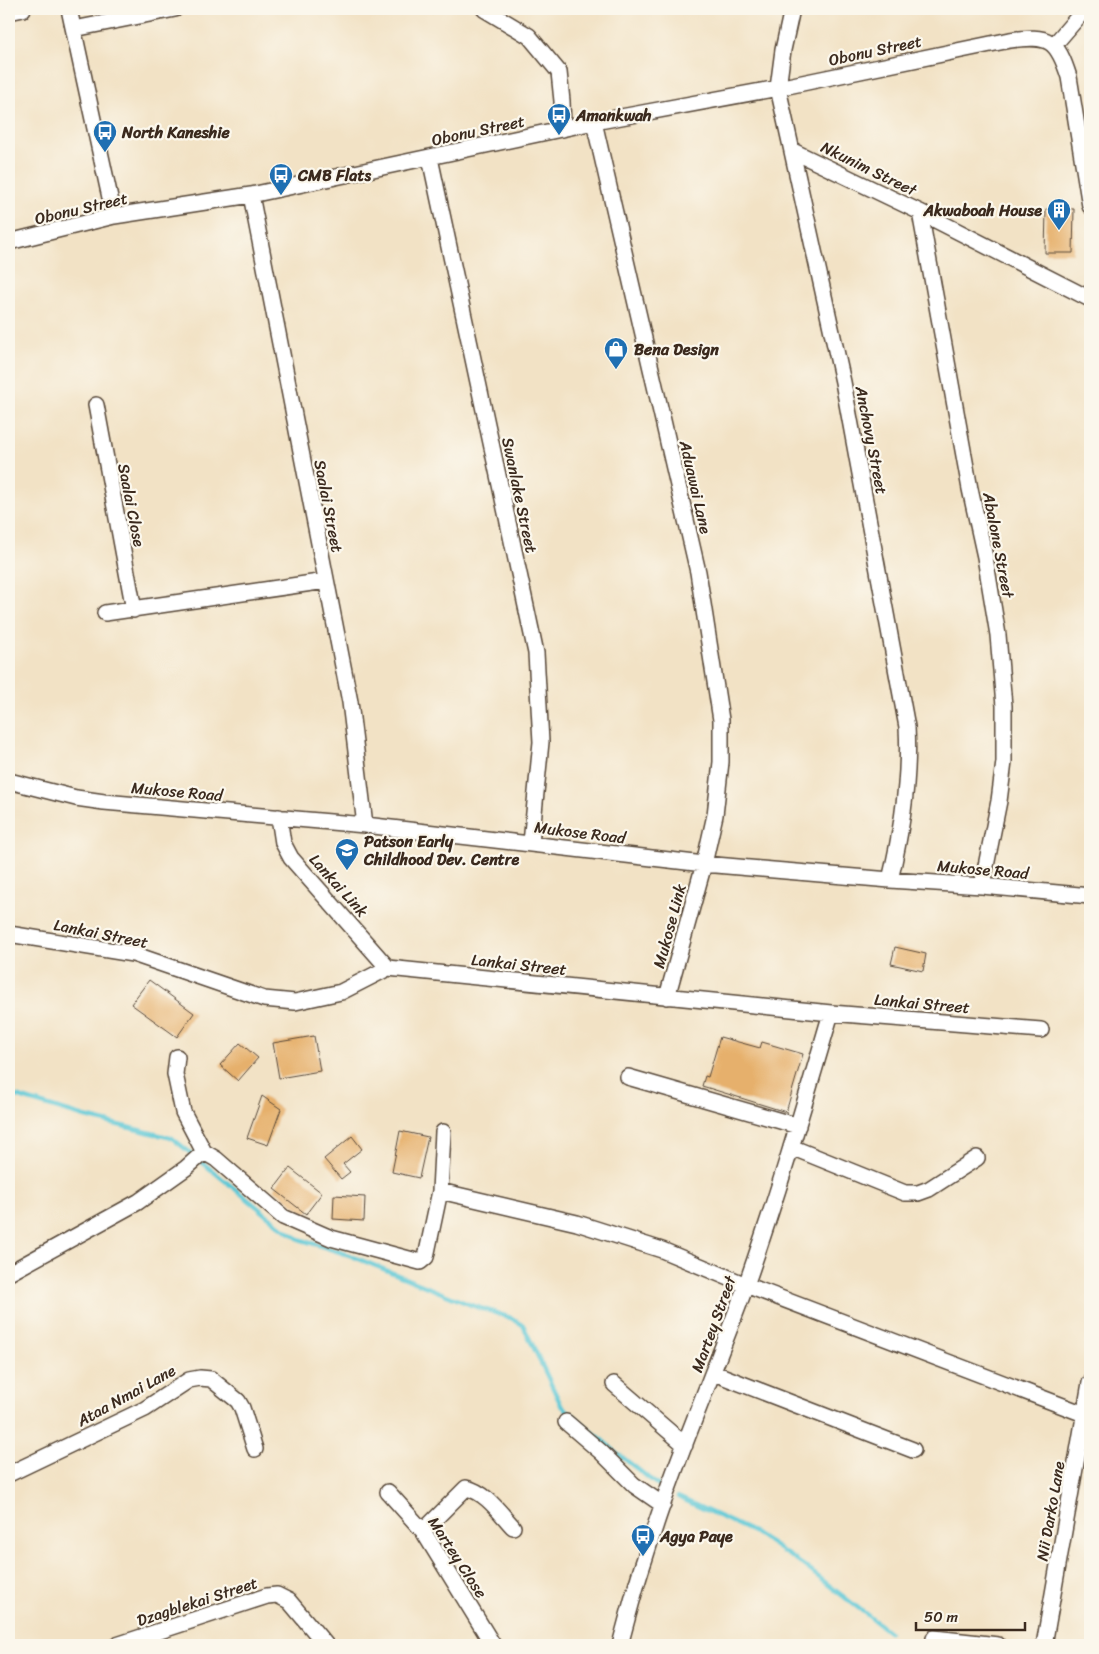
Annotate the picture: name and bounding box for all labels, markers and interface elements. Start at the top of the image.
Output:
street label: Obonu Street [826,26,924,75]
place label: Amankwah [575,101,652,130]
bus stop icon: Amankwah [546,102,572,136]
street label: Obonu Street [429,106,527,155]
place label: North Kaneshie [121,118,231,147]
bus stop icon: North Kaneshie [92,119,118,153]
street label: Nkunim Street [816,133,922,204]
place label: CMB Flats [297,161,371,190]
bus stop icon: CMB Flats [268,162,294,196]
street label: Obonu Street [32,184,130,233]
place label: Akwaboah House [923,196,1042,225]
building icon: Akwaboah House [1046,197,1072,231]
place label: Bena Design [634,335,719,364]
shop icon: Bena Design [603,336,629,370]
street label: Anchovy Street [847,382,896,497]
street label: Swanlake Street [493,434,546,556]
street label: Aduawai Lane [670,437,720,537]
street label: Saalai Street [305,457,352,555]
street label: Saalai Close [109,461,154,549]
street label: Abalone Street [974,489,1023,601]
street label: Mukose Road [130,773,226,810]
street label: Mukose Road [533,813,629,853]
place label: Patson Early Childhood Dev. Centre [363,827,519,874]
school or university icon: Patson Early Childhood Dev. Centre [334,837,360,871]
street label: Lankai Link [302,847,376,924]
street label: Mukose Road [936,851,1032,888]
street label: Mukose Link [644,880,695,972]
street label: Lankai Street [51,910,151,957]
street label: Lankai Street [470,945,568,984]
street label: Lankai Street [873,985,971,1022]
street label: Martey Street [683,1271,745,1377]
street label: Ataa Nmai Lane [70,1356,181,1435]
street label: Nii Darko Lane [1027,1459,1074,1563]
street label: Martey Close [420,1510,495,1604]
place label: Agya Paye [659,1522,733,1551]
bus stop icon: Agya Paye [630,1523,656,1557]
street label: Dzagblekai Street [133,1568,261,1635]
scale bar [916,1599,1025,1631]
text: 50 m [924,1604,959,1630]

